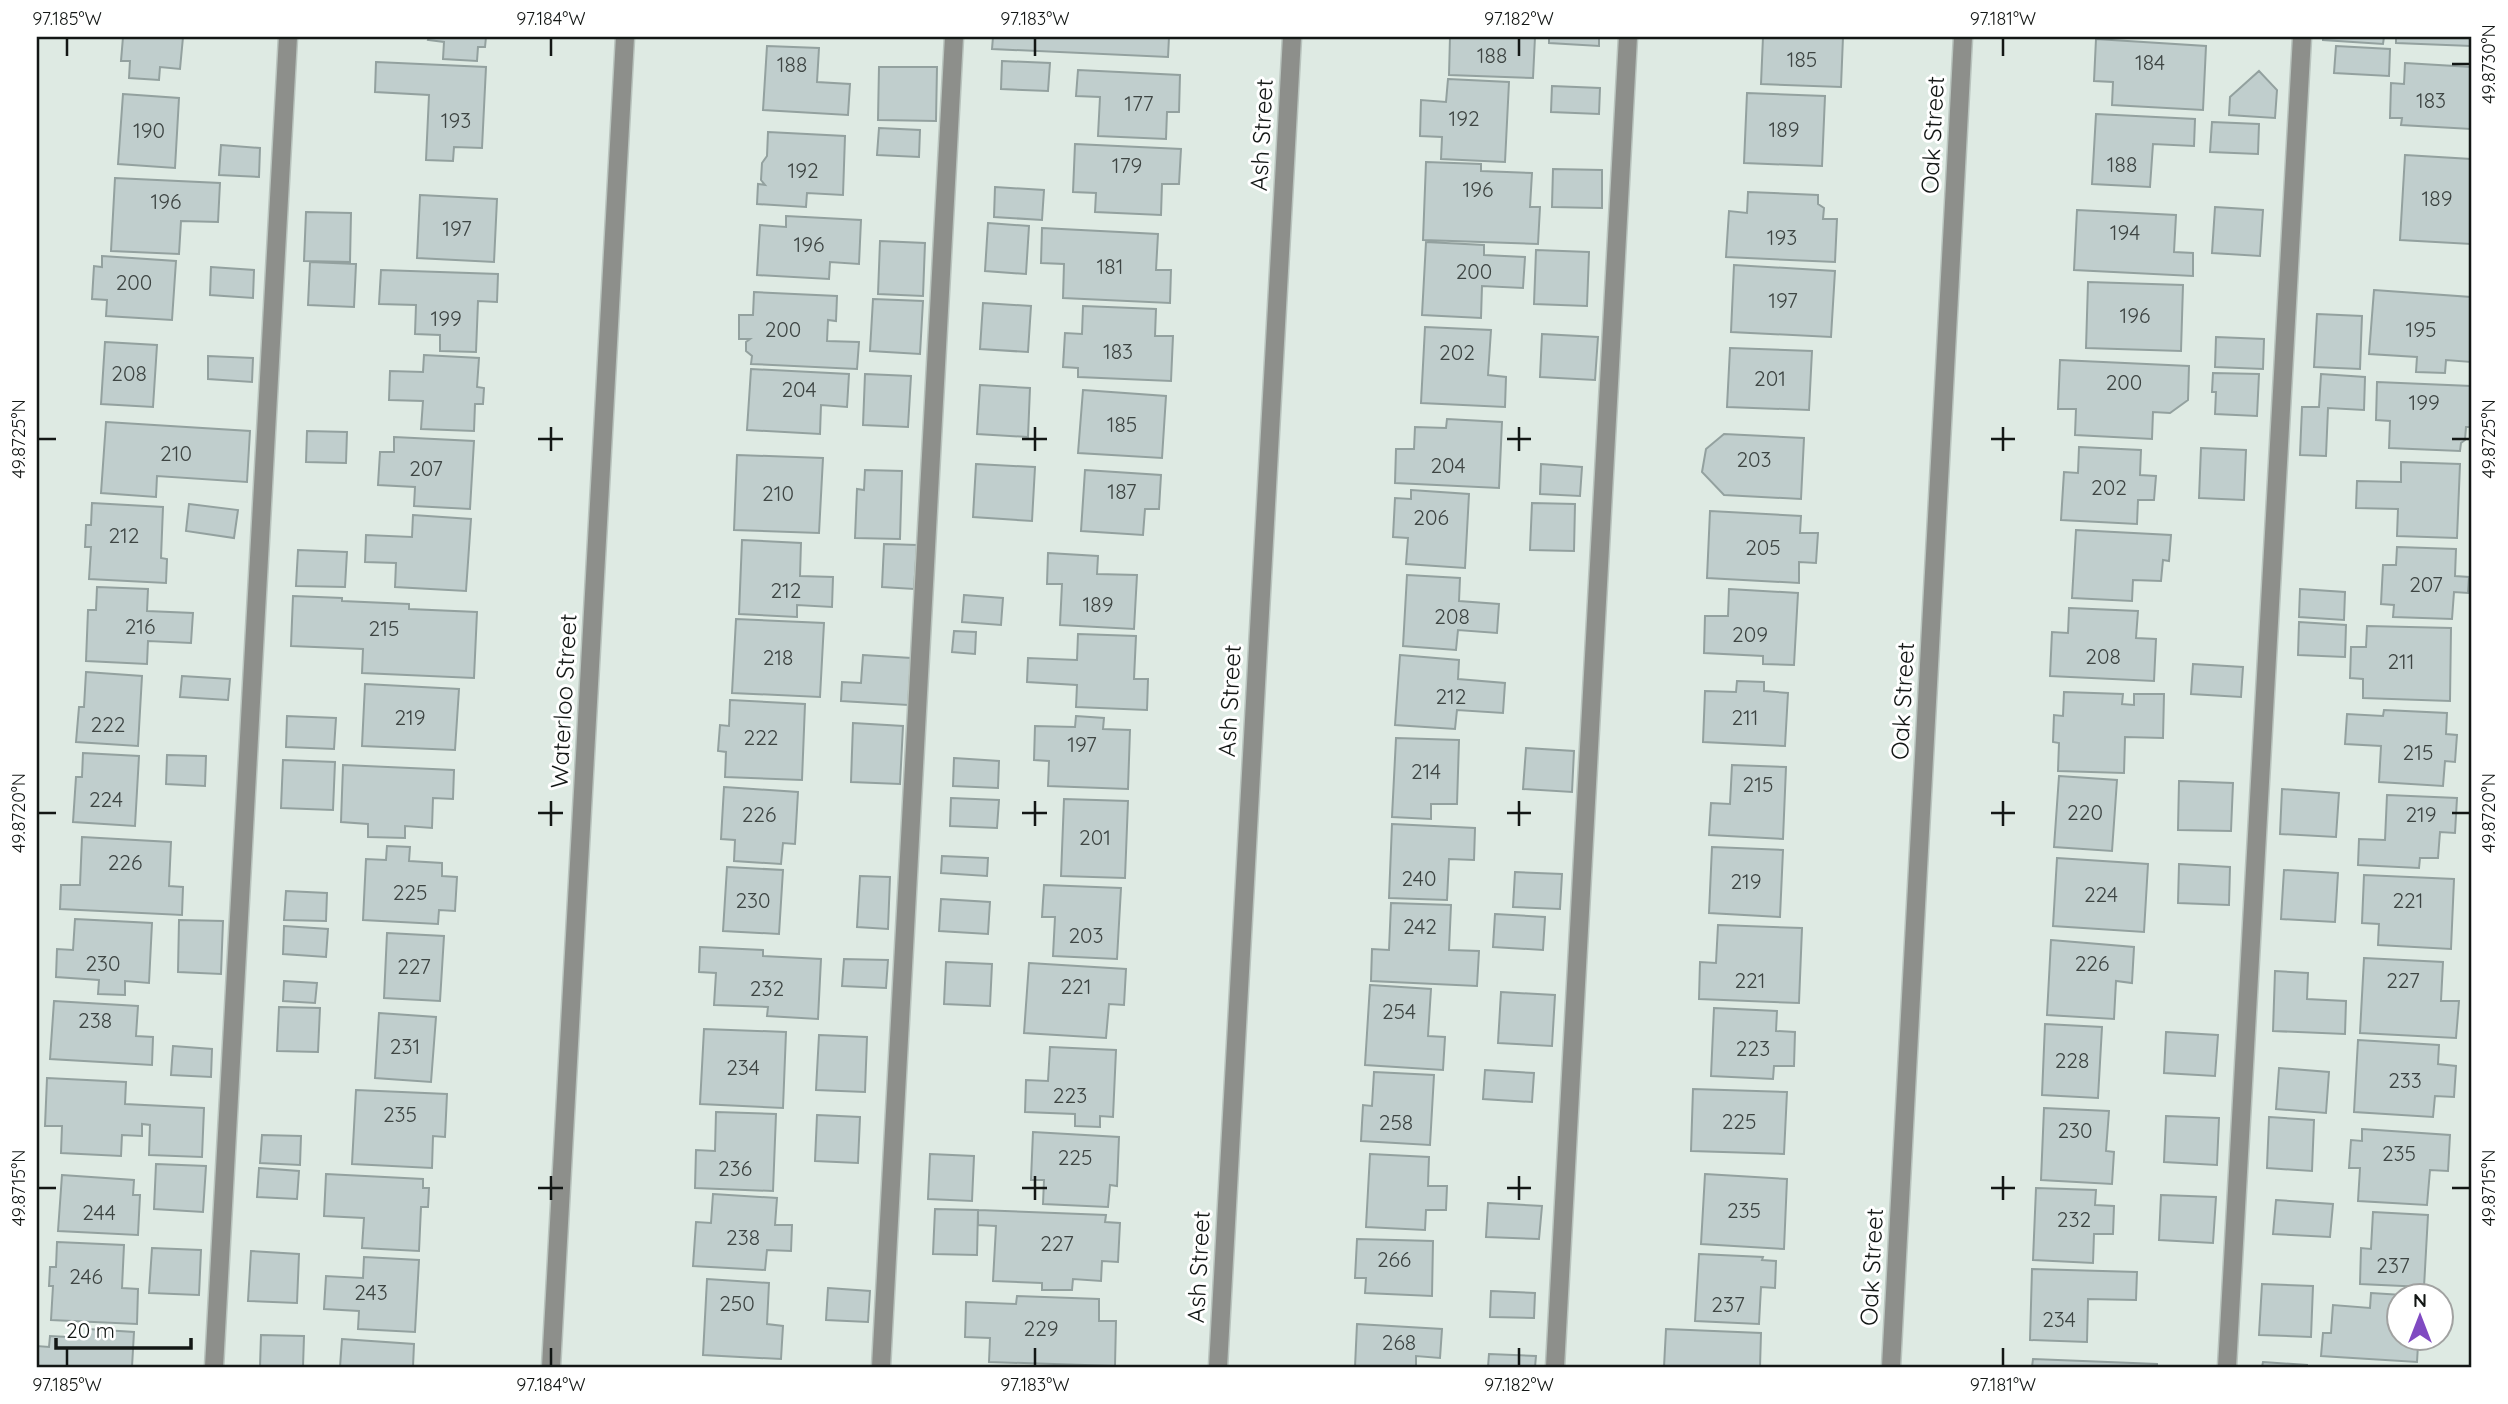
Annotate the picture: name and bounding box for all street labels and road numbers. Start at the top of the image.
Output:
street label: Oak Street [1914,75,1950,195]
street label: Ash Street [1243,78,1279,192]
street label: Waterloo Street [543,613,583,789]
street label: Oak Street [1884,641,1920,761]
street label: Ash Street [1211,644,1247,758]
street label: Oak Street [1853,1207,1889,1327]
street label: Ash Street [1180,1210,1216,1324]

